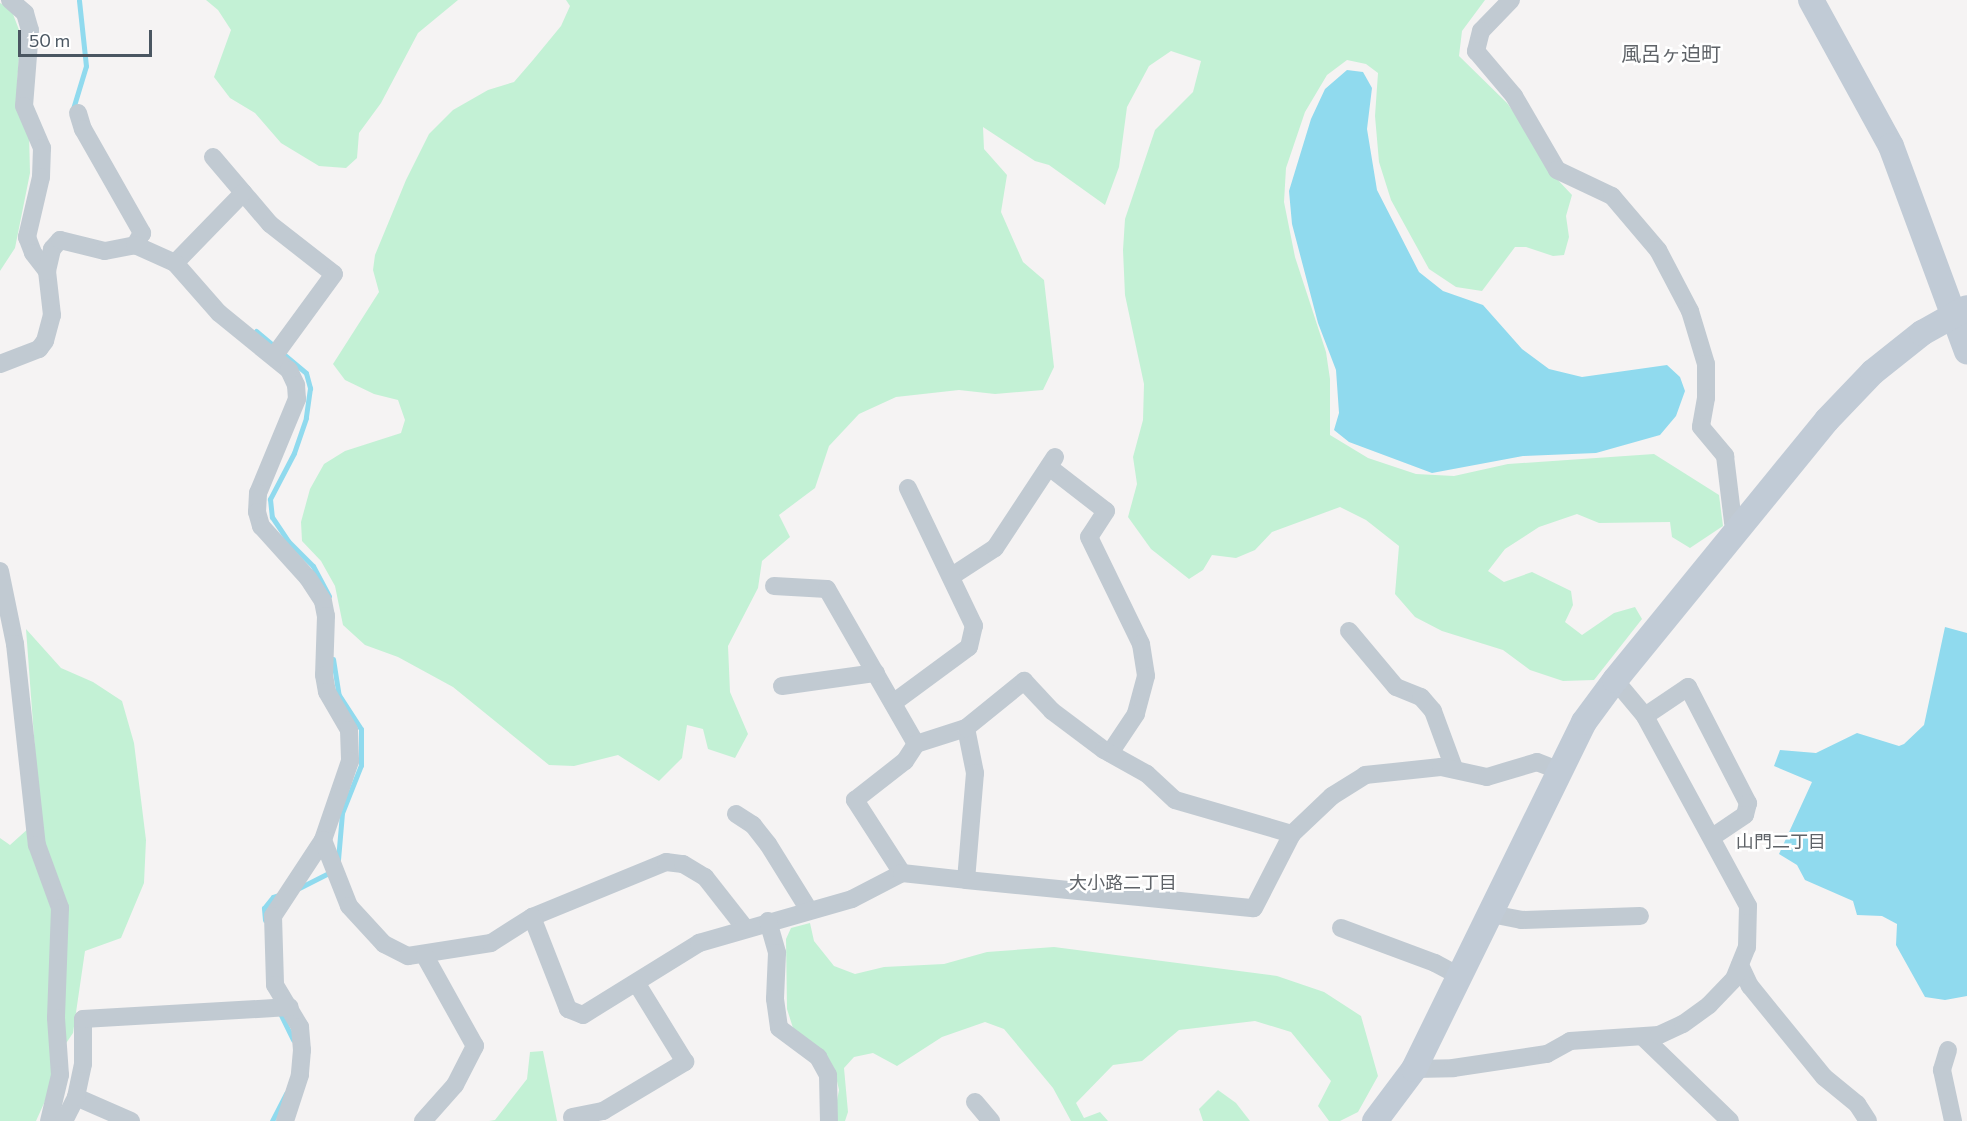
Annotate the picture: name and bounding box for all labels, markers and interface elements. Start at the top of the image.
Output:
scale bar [21,18,154,56]
text: 50 m [29,29,70,51]
district label: 風呂ヶ迫町 [1621,41,1721,65]
district label: 山門二丁目 [1736,830,1826,852]
district label: 大小路二丁目 [1069,871,1177,893]

